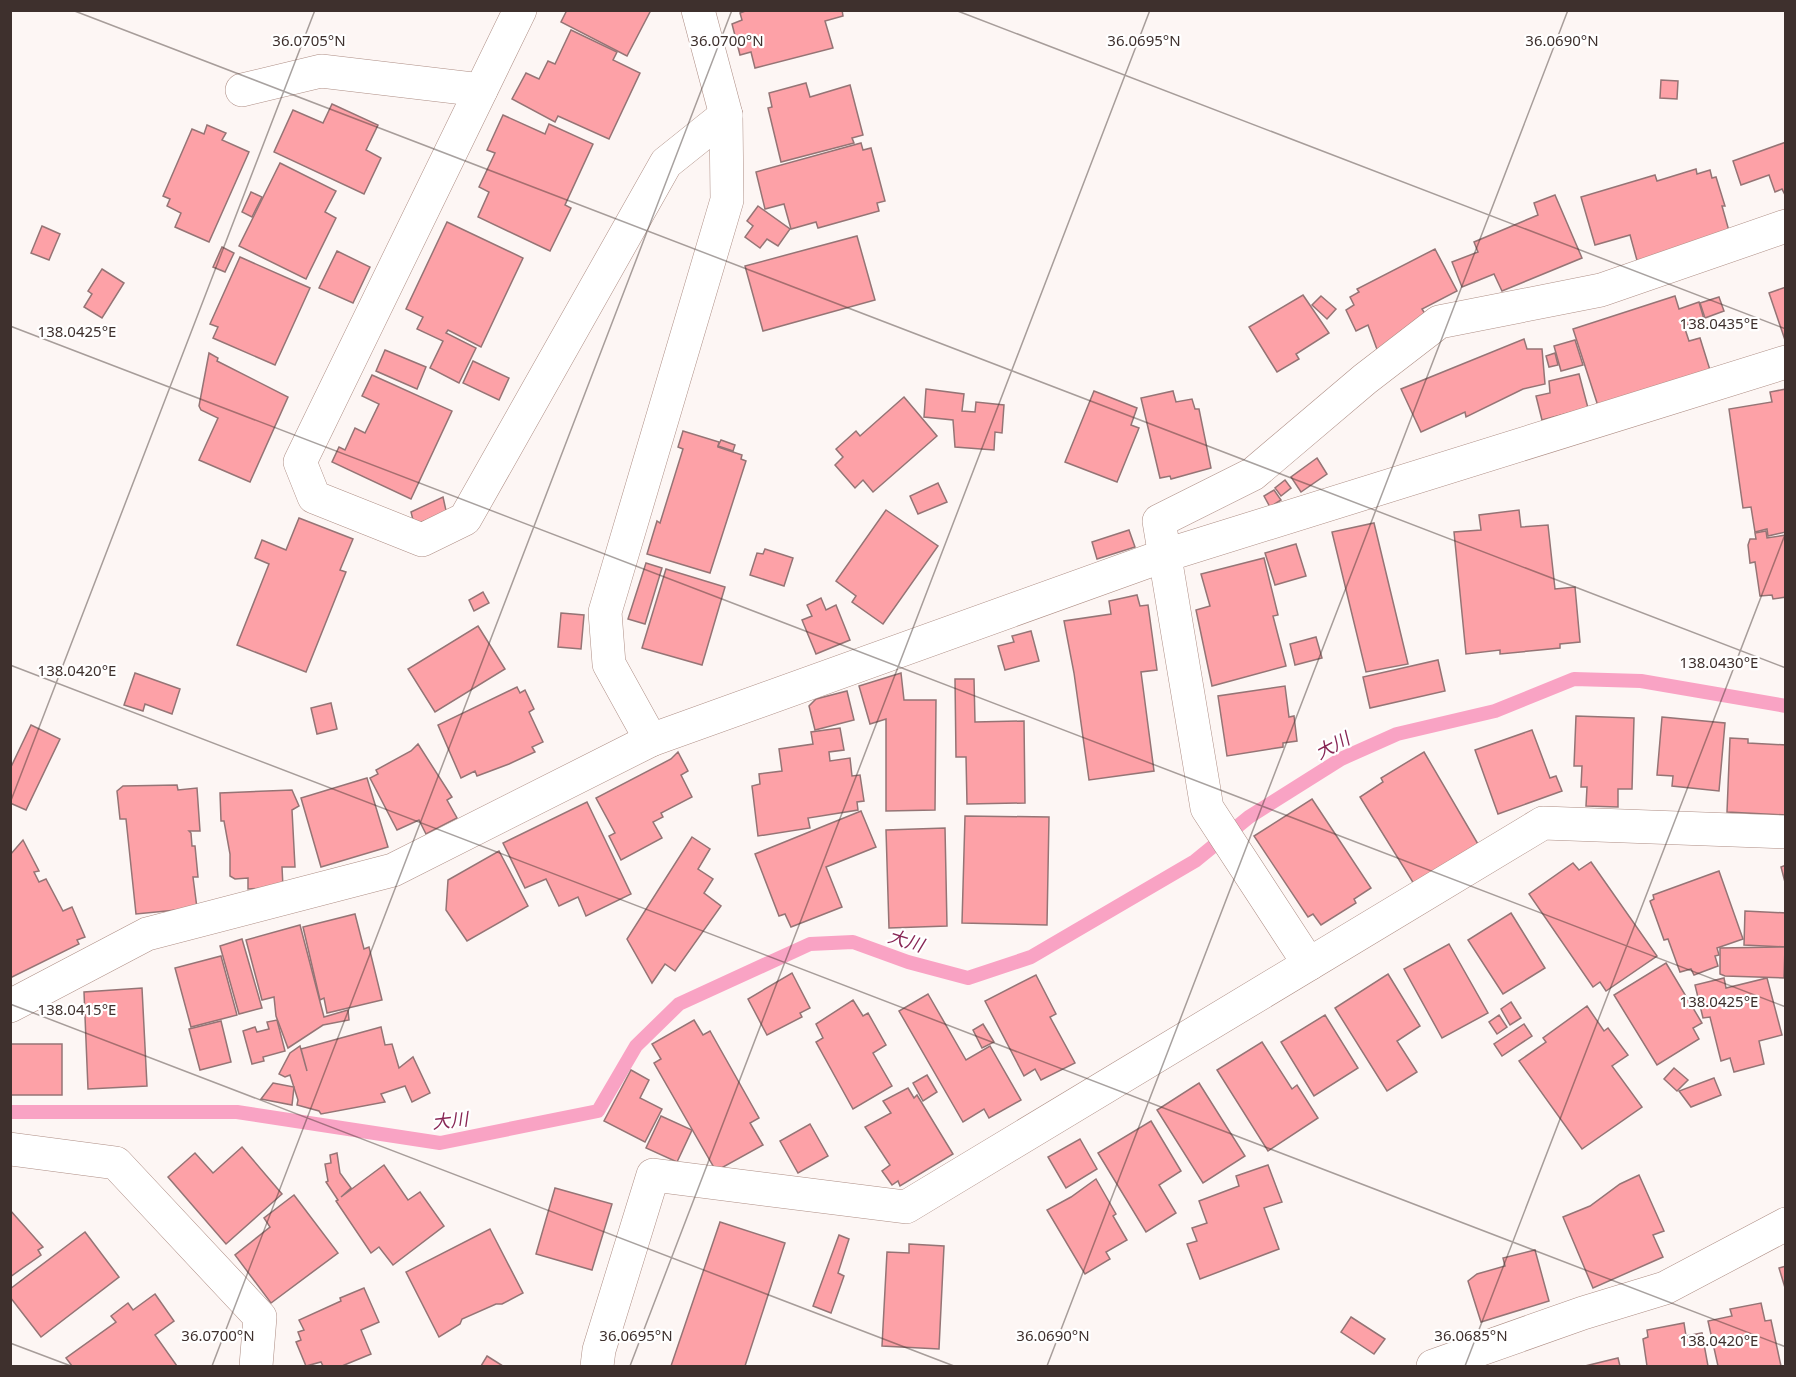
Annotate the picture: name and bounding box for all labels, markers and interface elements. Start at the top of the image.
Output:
text: 36.0705°N [272,30,346,50]
text: 36.0700°N [690,30,764,50]
text: 36.0695°N [1107,30,1181,50]
text: 36.0690°N [1525,30,1599,50]
text: 138.0435°E [1680,313,1758,333]
text: 138.0425°E [38,321,116,341]
text: 138.0430°E [1680,652,1758,672]
text: 138.0420°E [38,660,116,680]
water label: 大川 [1310,725,1355,764]
water label: 大川 [885,923,929,957]
text: 138.0425°E [1680,991,1758,1011]
text: 138.0415°E [38,999,116,1019]
water label: 大川 [431,1106,471,1134]
text: 36.0700°N [181,1325,255,1345]
text: 36.0695°N [599,1325,673,1345]
text: 36.0690°N [1016,1325,1090,1345]
text: 36.0685°N [1434,1325,1508,1345]
text: 138.0420°E [1680,1330,1758,1350]

